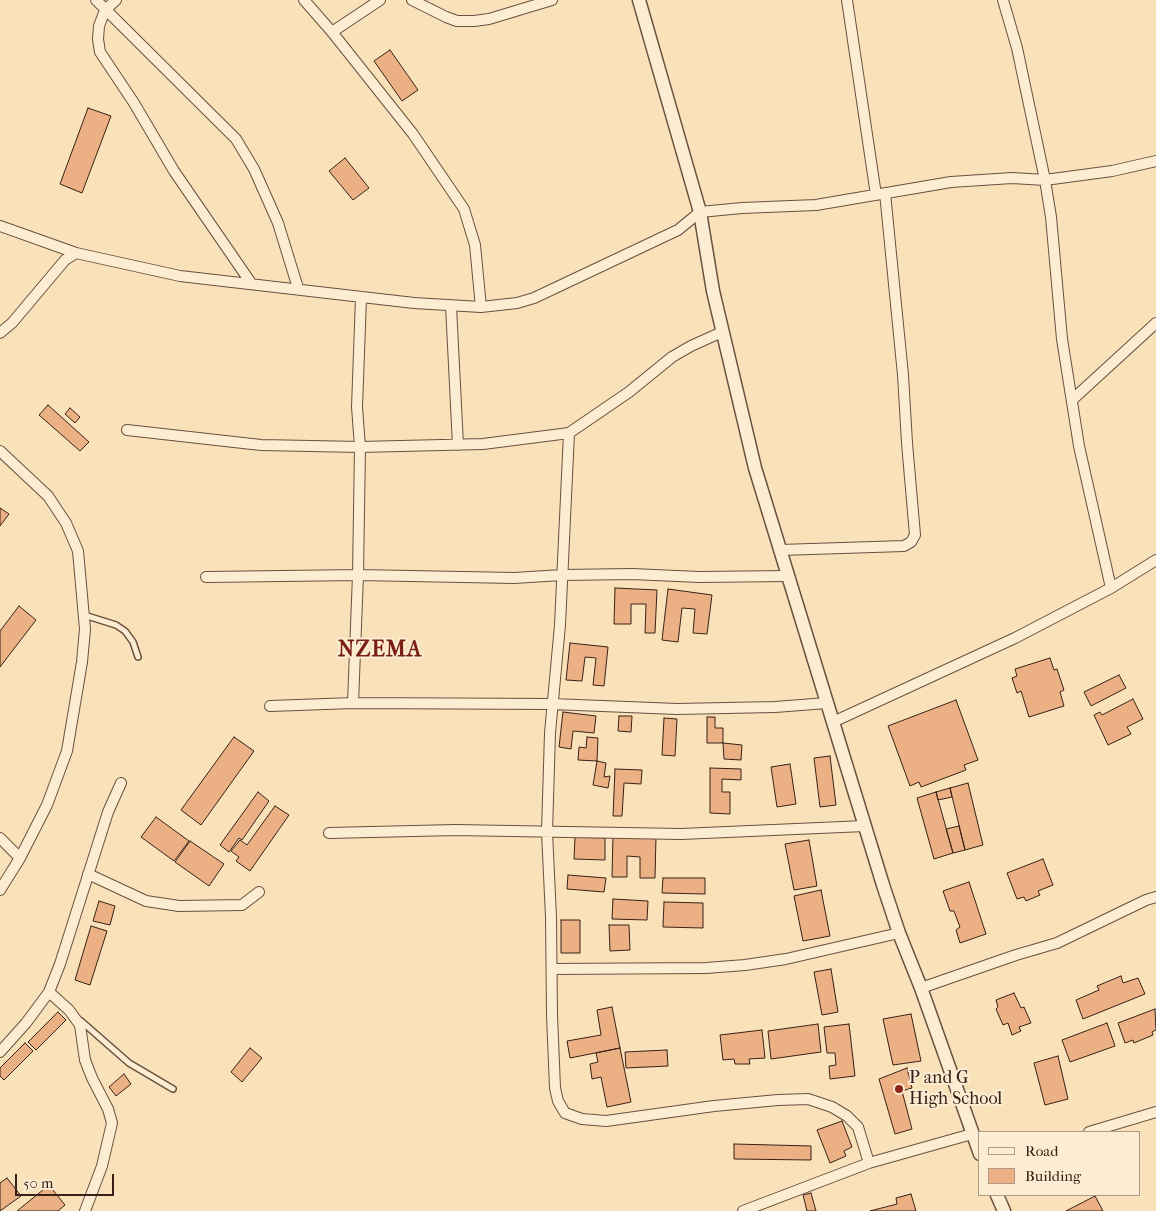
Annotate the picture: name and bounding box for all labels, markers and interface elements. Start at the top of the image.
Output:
district label: NZEMA [337,638,423,664]
place label: P and G High School [909,1068,1002,1110]
marker: P and G High School [893,1083,905,1095]
legend [978,1131,1141,1196]
text: Road [1025,1142,1058,1160]
scale bar [18,1164,116,1196]
text: Building [1025,1167,1081,1185]
text: 50 m [23,1174,53,1192]

